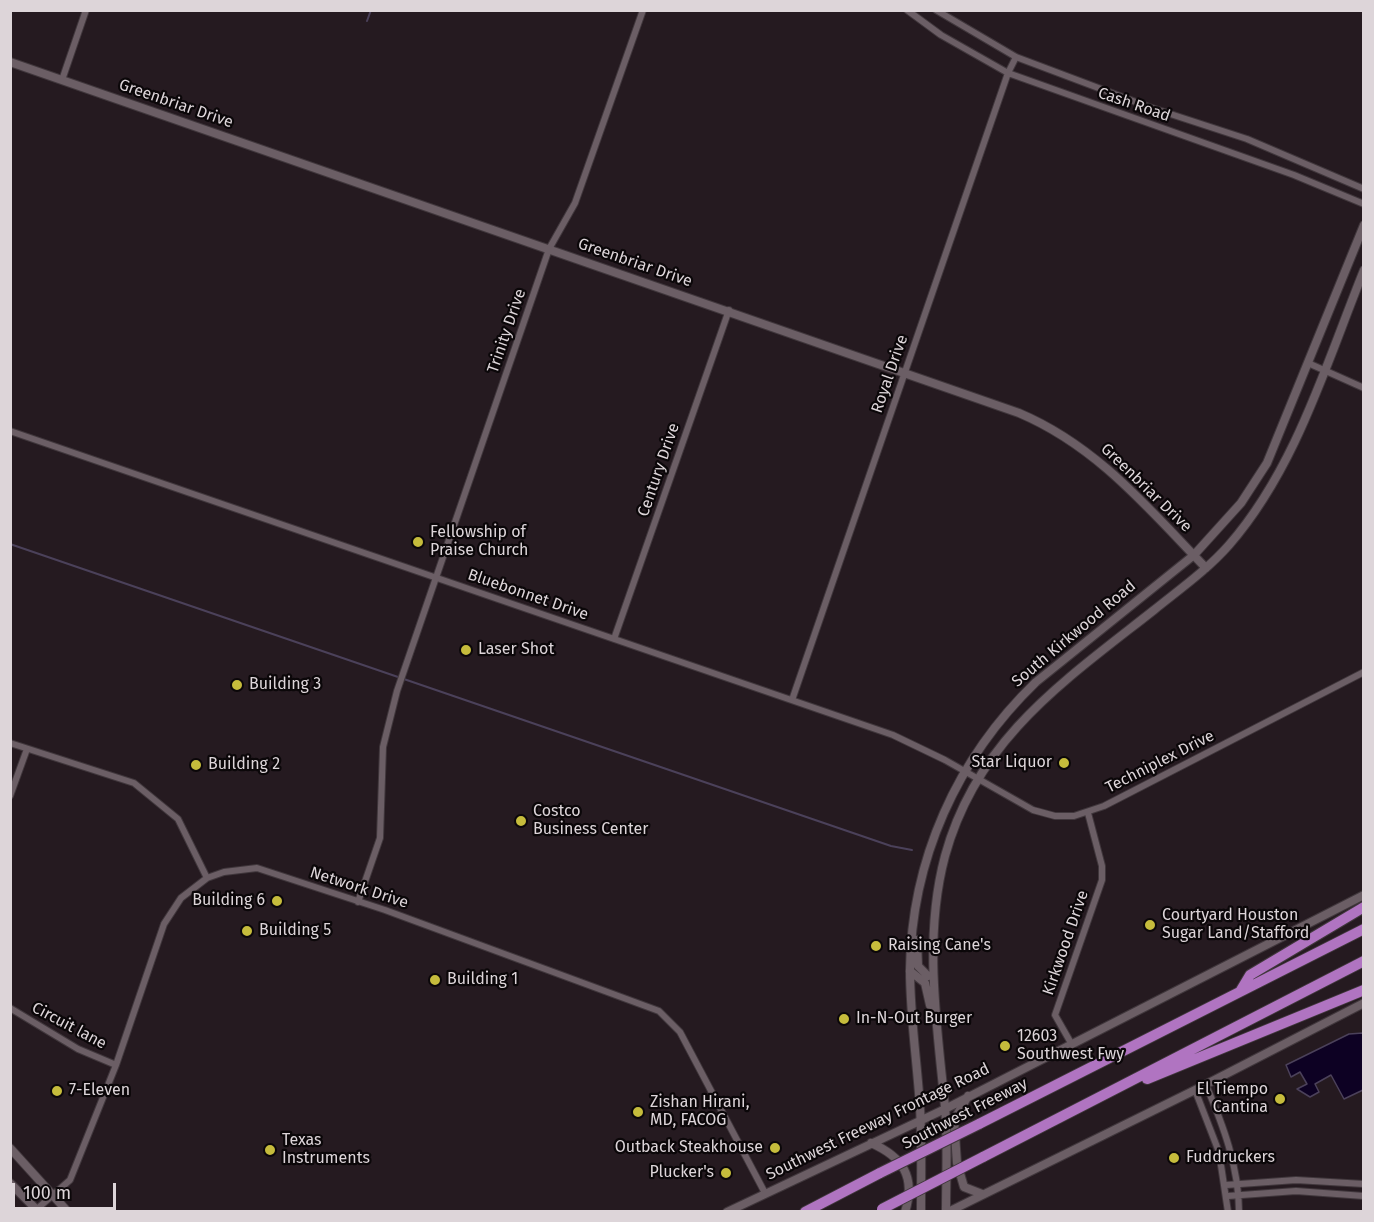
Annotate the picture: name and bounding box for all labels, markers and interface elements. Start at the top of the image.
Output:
street label: Greenbriar Drive [116,75,236,133]
street label: Cash Road [1095,84,1173,126]
street label: Greenbriar Drive [575,234,695,292]
street label: Trinity Drive [484,286,530,376]
street label: Royal Drive [868,332,912,416]
street label: Century Drive [634,421,684,519]
street label: Greenbriar Drive [1096,440,1196,536]
place label: Fellowship of Praise Church [430,523,528,561]
marker: Fellowship of Praise Church [411,535,425,549]
street label: Bluebonnet Drive [465,565,591,625]
street label: South Kirkwood Road [1008,577,1140,691]
place label: Laser Shot [478,640,554,660]
marker: Laser Shot [459,643,473,657]
place label: Building 3 [249,675,321,695]
marker: Building 3 [230,678,244,692]
street label: Techniplex Drive [1103,726,1217,798]
place label: Star Liquor [972,753,1052,773]
place label: Building 2 [208,755,280,775]
marker: Star Liquor [1057,756,1071,770]
marker: Building 2 [189,758,203,772]
place label: Costco Business Center [533,802,648,840]
marker: Costco Business Center [514,814,528,828]
street label: Network Drive [307,863,411,913]
street label: Kirkwood Drive [1039,888,1093,998]
place label: Building 6 [192,891,265,911]
marker: Building 6 [270,894,284,908]
place label: Courtyard Houston Sugar Land/Stafford [1162,906,1309,944]
marker: Courtyard Houston Sugar Land/Stafford [1143,918,1157,932]
place label: Building 5 [259,921,331,941]
marker: Building 5 [240,924,254,938]
place label: Raising Cane's [888,936,991,956]
marker: Raising Cane's [869,939,883,953]
place label: Building 1 [447,970,518,990]
marker: Building 1 [428,973,442,987]
street label: Circuit lane [28,998,110,1054]
place label: In-N-Out Burger [856,1009,972,1029]
marker: In-N-Out Burger [837,1012,851,1026]
place label: 12603 Southwest Fwy [1017,1027,1124,1065]
marker: 12603 Southwest Fwy [998,1039,1012,1053]
street label: Southwest Freeway Frontage Road [763,1059,993,1185]
street label: Southwest Freeway [899,1074,1031,1154]
place label: El Tiempo Cantina [1197,1080,1268,1118]
place label: 7-Eleven [69,1081,130,1101]
marker: 7-Eleven [50,1084,64,1098]
marker: El Tiempo Cantina [1273,1092,1287,1106]
place label: Zishan Hirani, MD, FACOG [650,1093,749,1131]
marker: Zishan Hirani, MD, FACOG [631,1105,645,1119]
place label: Texas Instruments [282,1131,370,1169]
place label: Outback Steakhouse [615,1138,763,1158]
marker: Outback Steakhouse [768,1141,782,1155]
marker: Texas Instruments [263,1143,277,1157]
place label: Fuddruckers [1186,1148,1275,1168]
marker: Fuddruckers [1167,1151,1181,1165]
place label: Plucker's [649,1163,714,1183]
marker: Plucker's [719,1166,733,1180]
scale bar [15,1171,118,1209]
text: 100 m [23,1182,71,1204]

